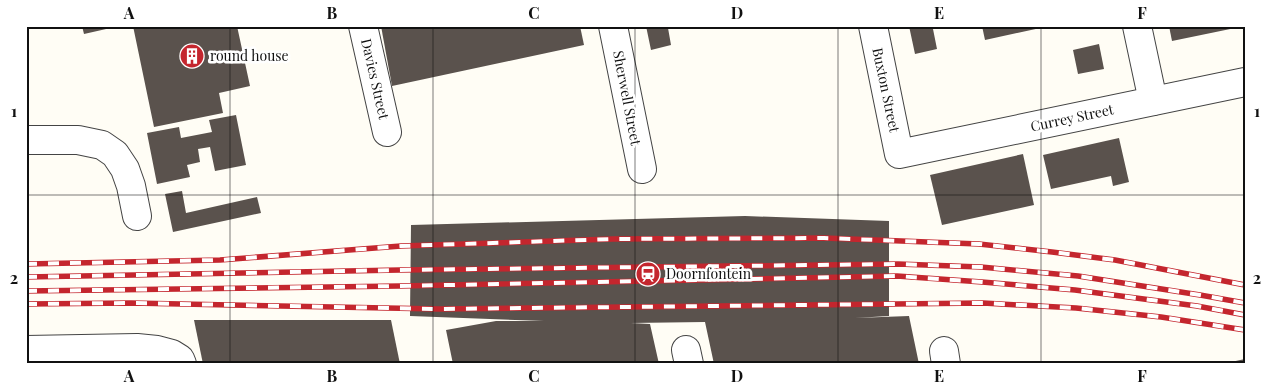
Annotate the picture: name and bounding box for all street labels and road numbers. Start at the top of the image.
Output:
street label: Davies Street [357,37,394,122]
street label: Buxton Street [868,46,905,135]
street label: Sherwell Street [609,49,646,148]
street label: Currey Street [1029,99,1116,136]

